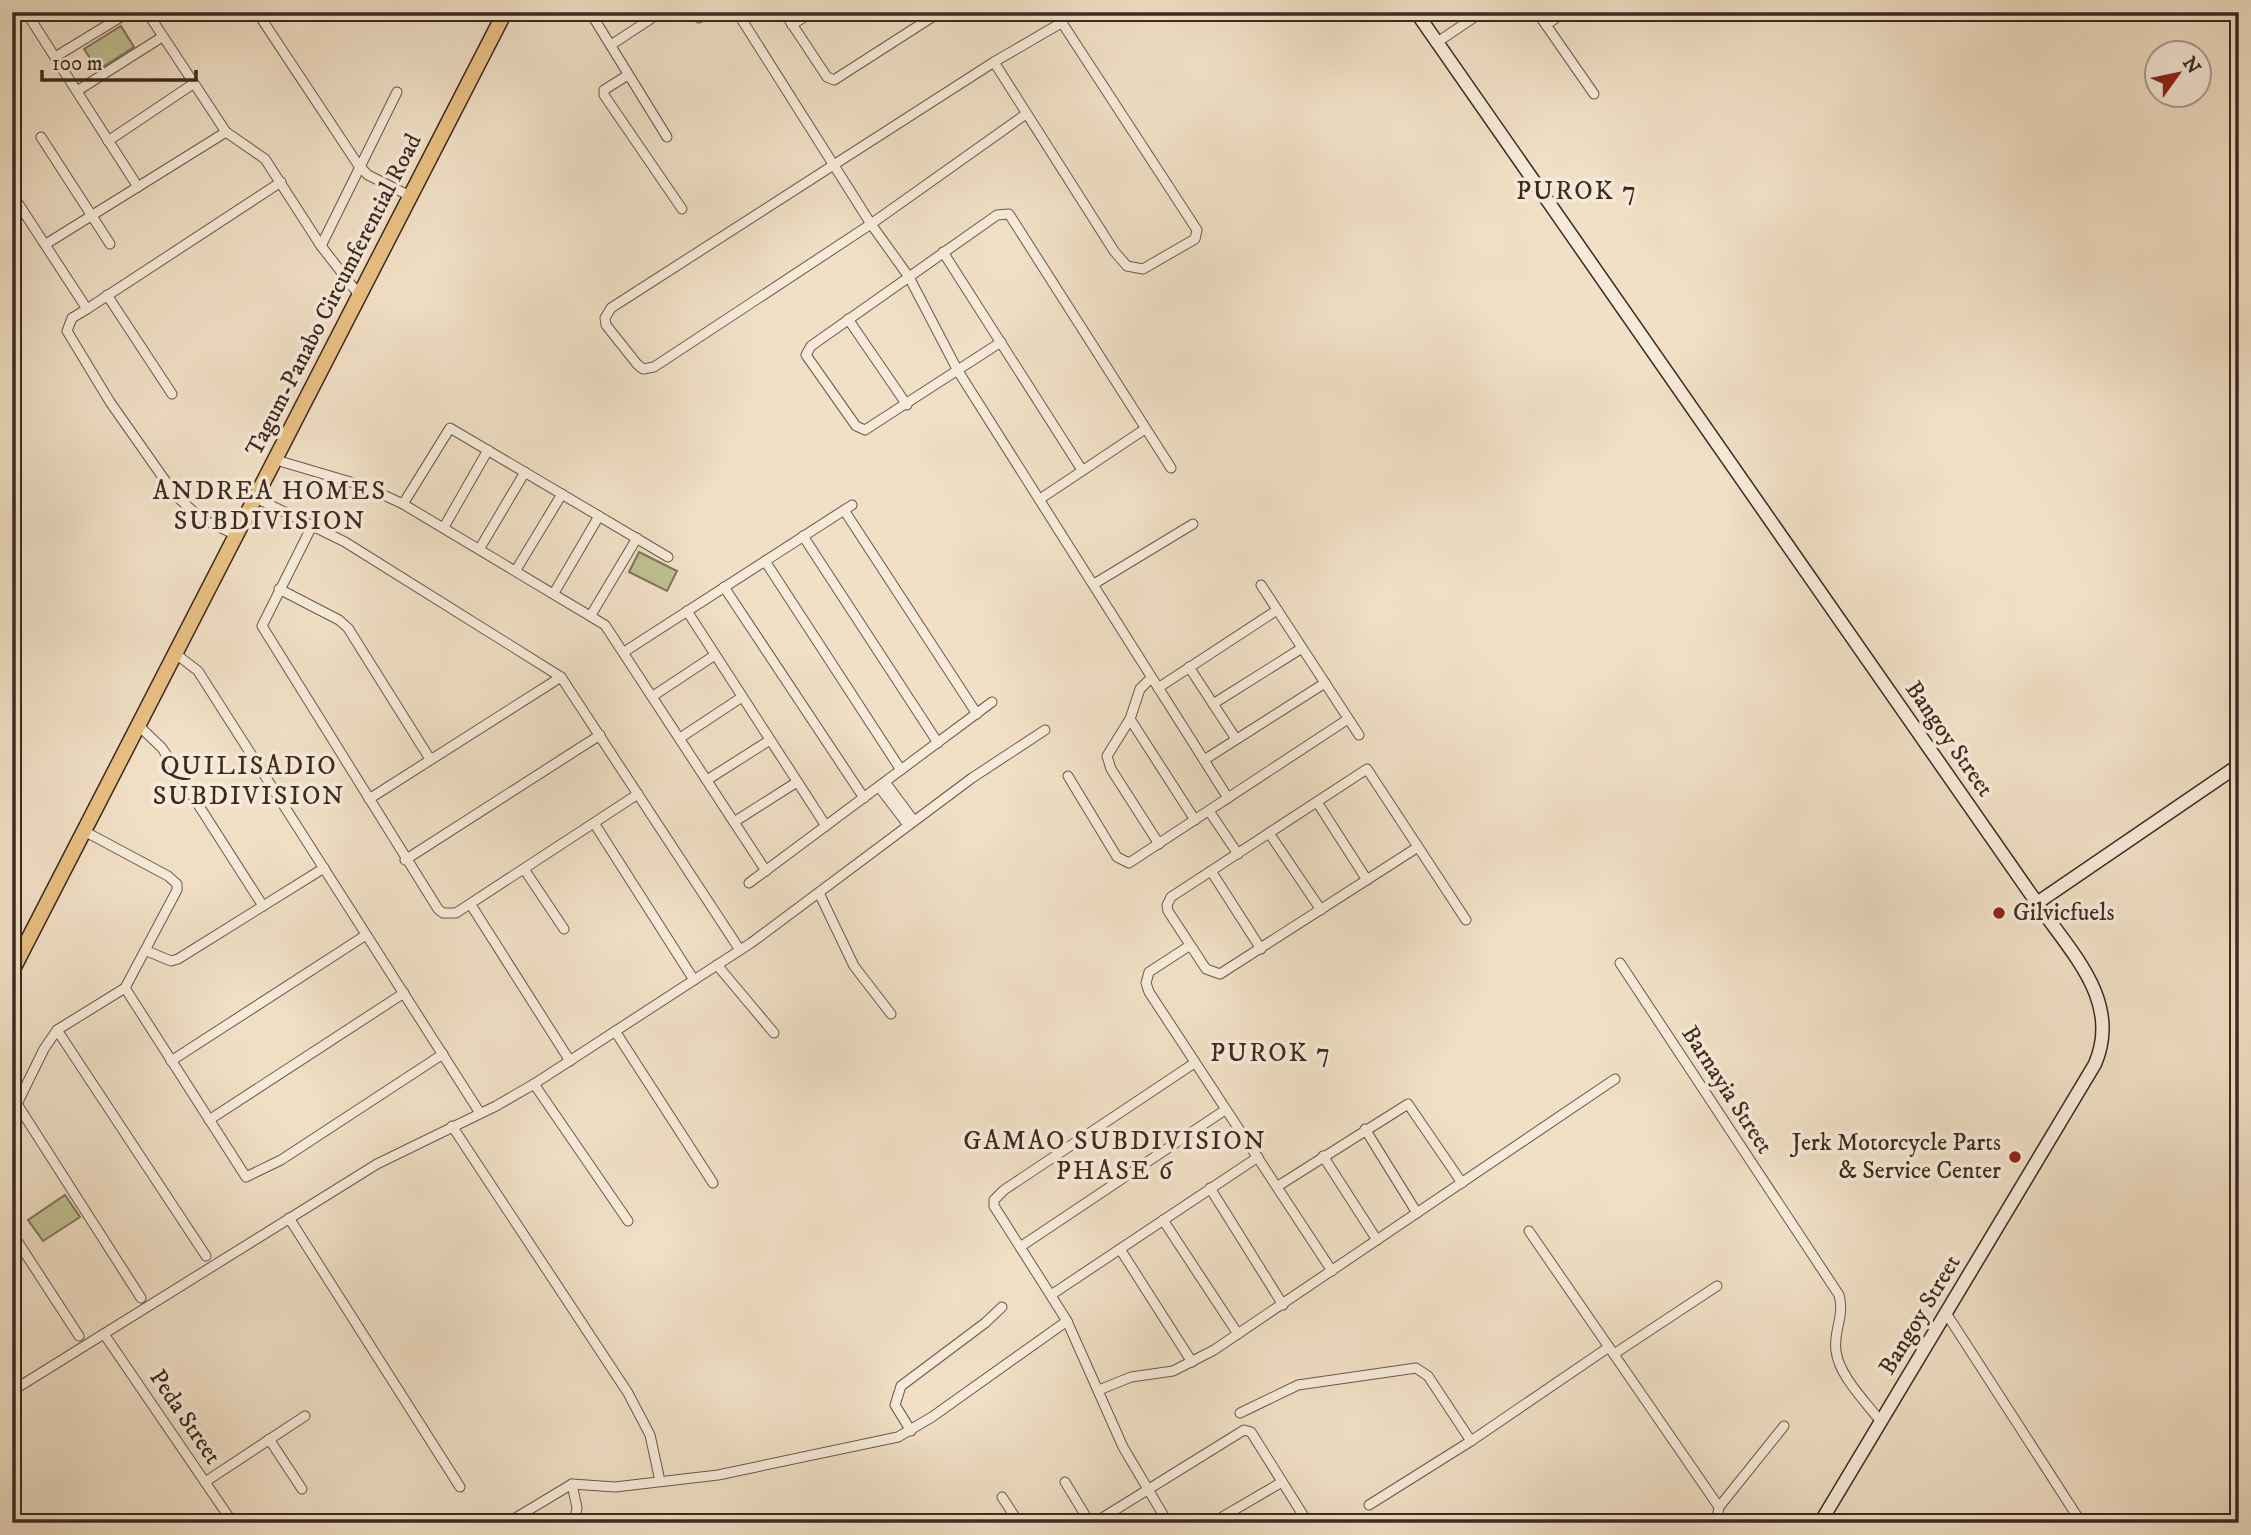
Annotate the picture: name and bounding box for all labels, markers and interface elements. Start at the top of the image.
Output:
scale bar [42,38,196,82]
north arrow [2142,38,2212,108]
text: 100 m [52,51,103,77]
text: N [2177,53,2205,79]
street label: Tagum-Panabo Circumferential Road [239,129,429,461]
district label: PUROK 7 [1516,175,1638,208]
district label: ANDREA HOMES SUBDIVISION [153,475,387,538]
street label: Bangoy Street [1898,675,2000,803]
district label: QUILISADIO SUBDIVISION [153,750,345,813]
place label: Gilvicfuels [2013,898,2114,928]
marker: Gilvicfuels [1991,905,2007,921]
street label: Barnayia Street [1674,1020,1780,1160]
district label: PUROK 7 [1210,1037,1332,1070]
district label: GAMAO SUBDIVISION PHASE 6 [963,1125,1267,1188]
place label: Jerk Motorcycle Parts & Service Center [1790,1128,2001,1186]
marker: Jerk Motorcycle Parts & Service Center [2007,1149,2023,1165]
street label: Bangoy Street [1872,1249,1968,1380]
street label: Peda Street [142,1364,228,1470]

